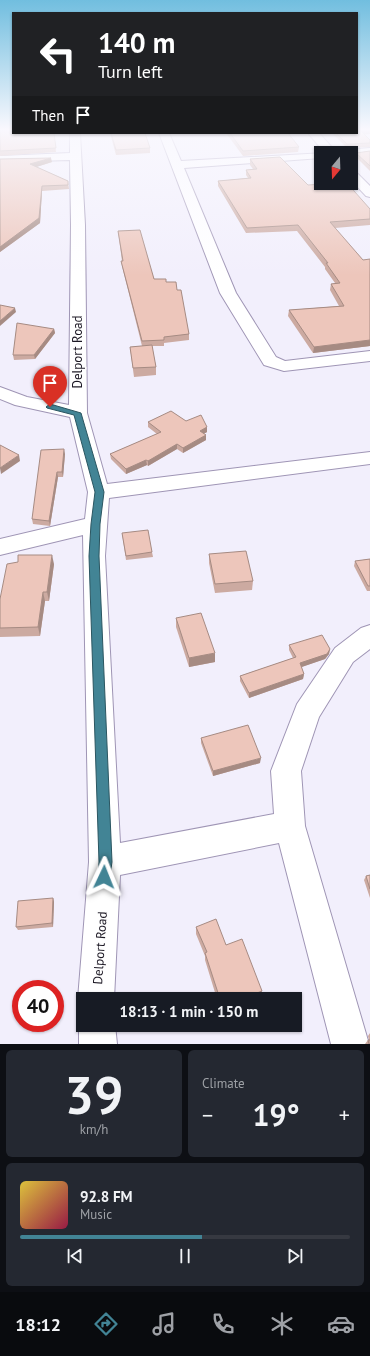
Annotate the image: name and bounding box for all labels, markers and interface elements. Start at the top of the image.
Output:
text: 140 m [98,24,175,61]
icon: left [32,28,84,80]
text: Turn left [98,60,163,83]
icon: arrive [72,104,94,126]
text: Then [32,106,64,125]
north arrow [314,146,358,190]
map controls [314,146,358,190]
street label: Delport Road [69,315,86,389]
pin [33,366,67,407]
icon: arrive [39,372,61,394]
position arrow [83,856,125,898]
street label: Delport Road [89,911,111,985]
speed limit sign: 40 [12,980,64,1032]
text: 18:13 · 1 min · 150 m [120,1002,258,1021]
text: 39 [65,1061,123,1128]
text: Climate [202,1075,245,1092]
text: 19° [252,1095,300,1134]
text: − [202,1101,213,1129]
text: + [339,1101,350,1129]
text: km/h [80,1121,108,1138]
text: 92.8 FM [80,1187,133,1206]
text: Music [80,1206,112,1223]
icon: previous [64,1245,86,1267]
icon: pause [174,1245,196,1267]
icon: next [284,1245,306,1267]
icon: directions [92,1310,120,1338]
icon: music [150,1310,178,1338]
icon: phone [209,1310,237,1338]
icon: climate [268,1310,296,1338]
icon: car [327,1310,355,1338]
text: 18:12 [15,1313,61,1336]

